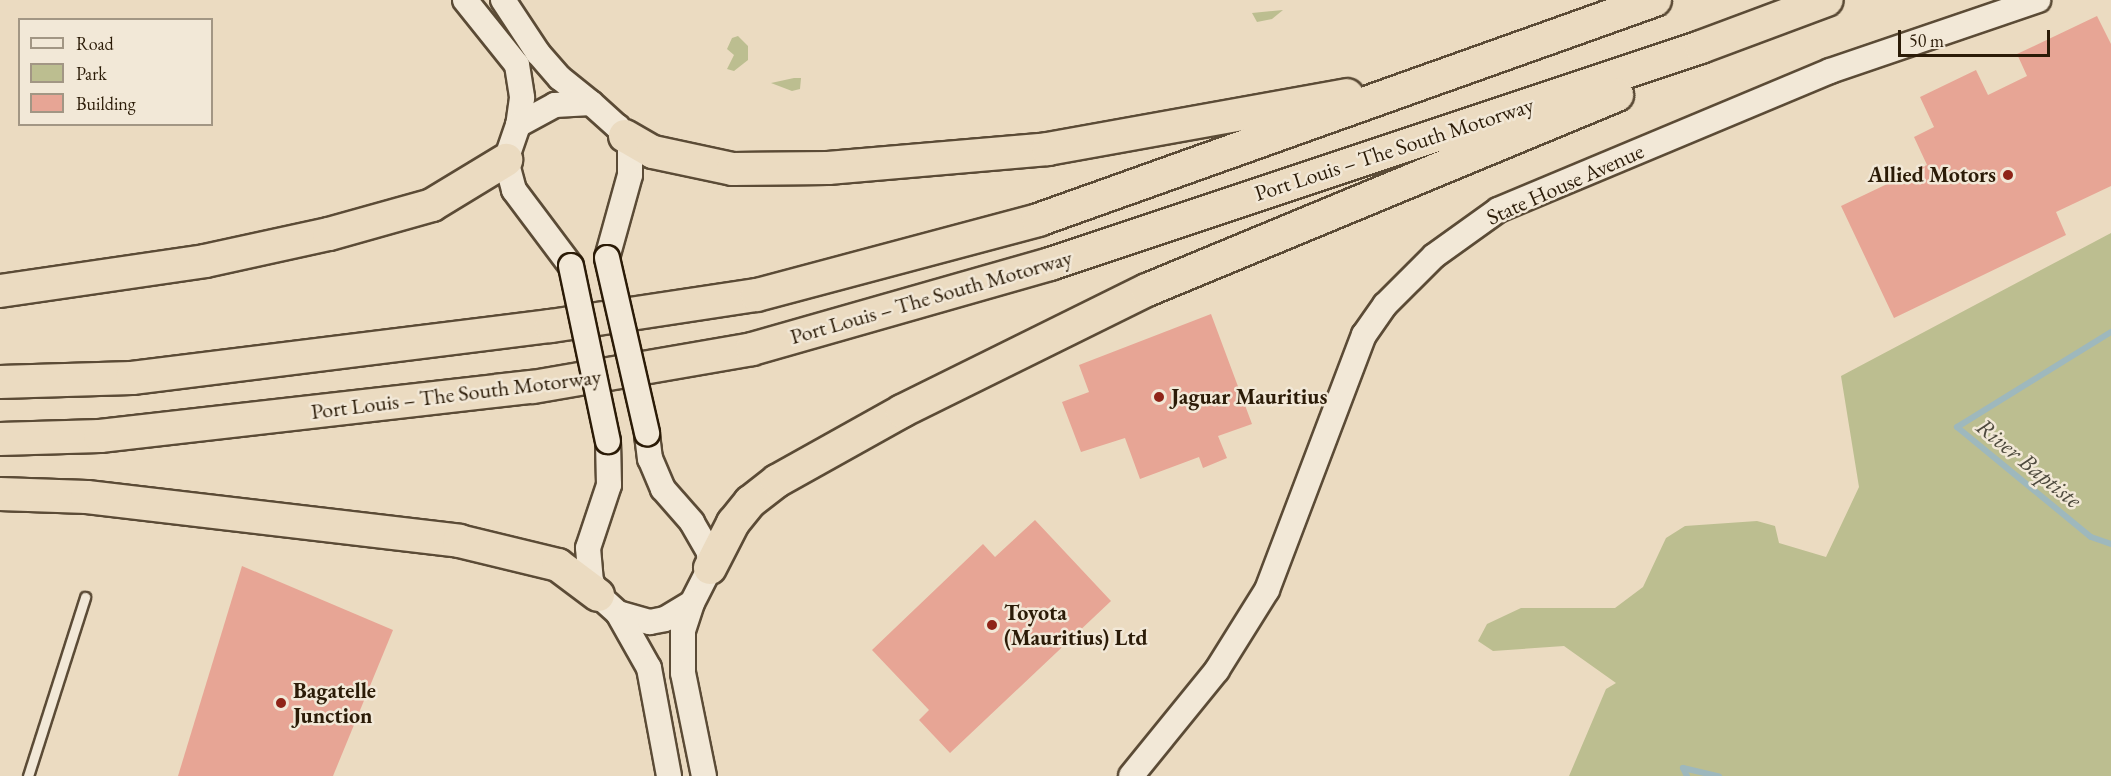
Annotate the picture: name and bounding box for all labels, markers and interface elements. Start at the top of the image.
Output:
legend [18,18,213,126]
scale bar [1901,18,2052,56]
text: 50 m [1909,29,1944,52]
text: Road [76,32,114,55]
text: Park [76,62,107,85]
street label: Port Louis – The South Motorway [1251,91,1537,207]
text: Building [76,92,136,115]
street label: State House Avenue [1482,138,1648,230]
place label: Allied Motors [1868,162,1996,188]
marker: Allied Motors [2001,168,2015,182]
street label: Port Louis – The South Motorway [787,244,1075,350]
street label: Port Louis – The South Motorway [309,363,603,425]
place label: Jaguar Mauritius [1171,384,1327,410]
marker: Jaguar Mauritius [1152,390,1166,404]
water label: River Baptiste [1971,412,2087,514]
place label: Toyota (Mauritius) Ltd [1004,599,1148,650]
marker: Toyota (Mauritius) Ltd [985,618,999,632]
place label: Bagatelle Junction [293,677,376,728]
marker: Bagatelle Junction [274,696,288,710]

